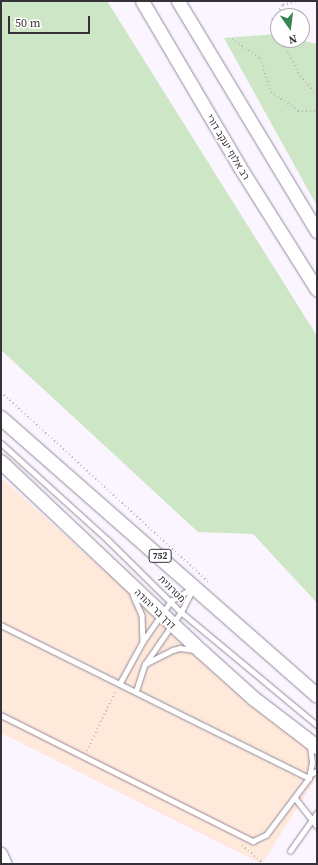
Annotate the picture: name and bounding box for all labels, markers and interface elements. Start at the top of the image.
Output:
scale bar [10,8,92,34]
north arrow [270,8,310,48]
text: 50 m [15,15,41,31]
text: N [287,31,298,47]
street label: רב אלוף יעקב דורי [204,112,252,182]
road number: 752 [148,549,172,563]
street label: מטרונית [156,573,188,605]
street label: דרך בר יהודה [132,586,178,632]

